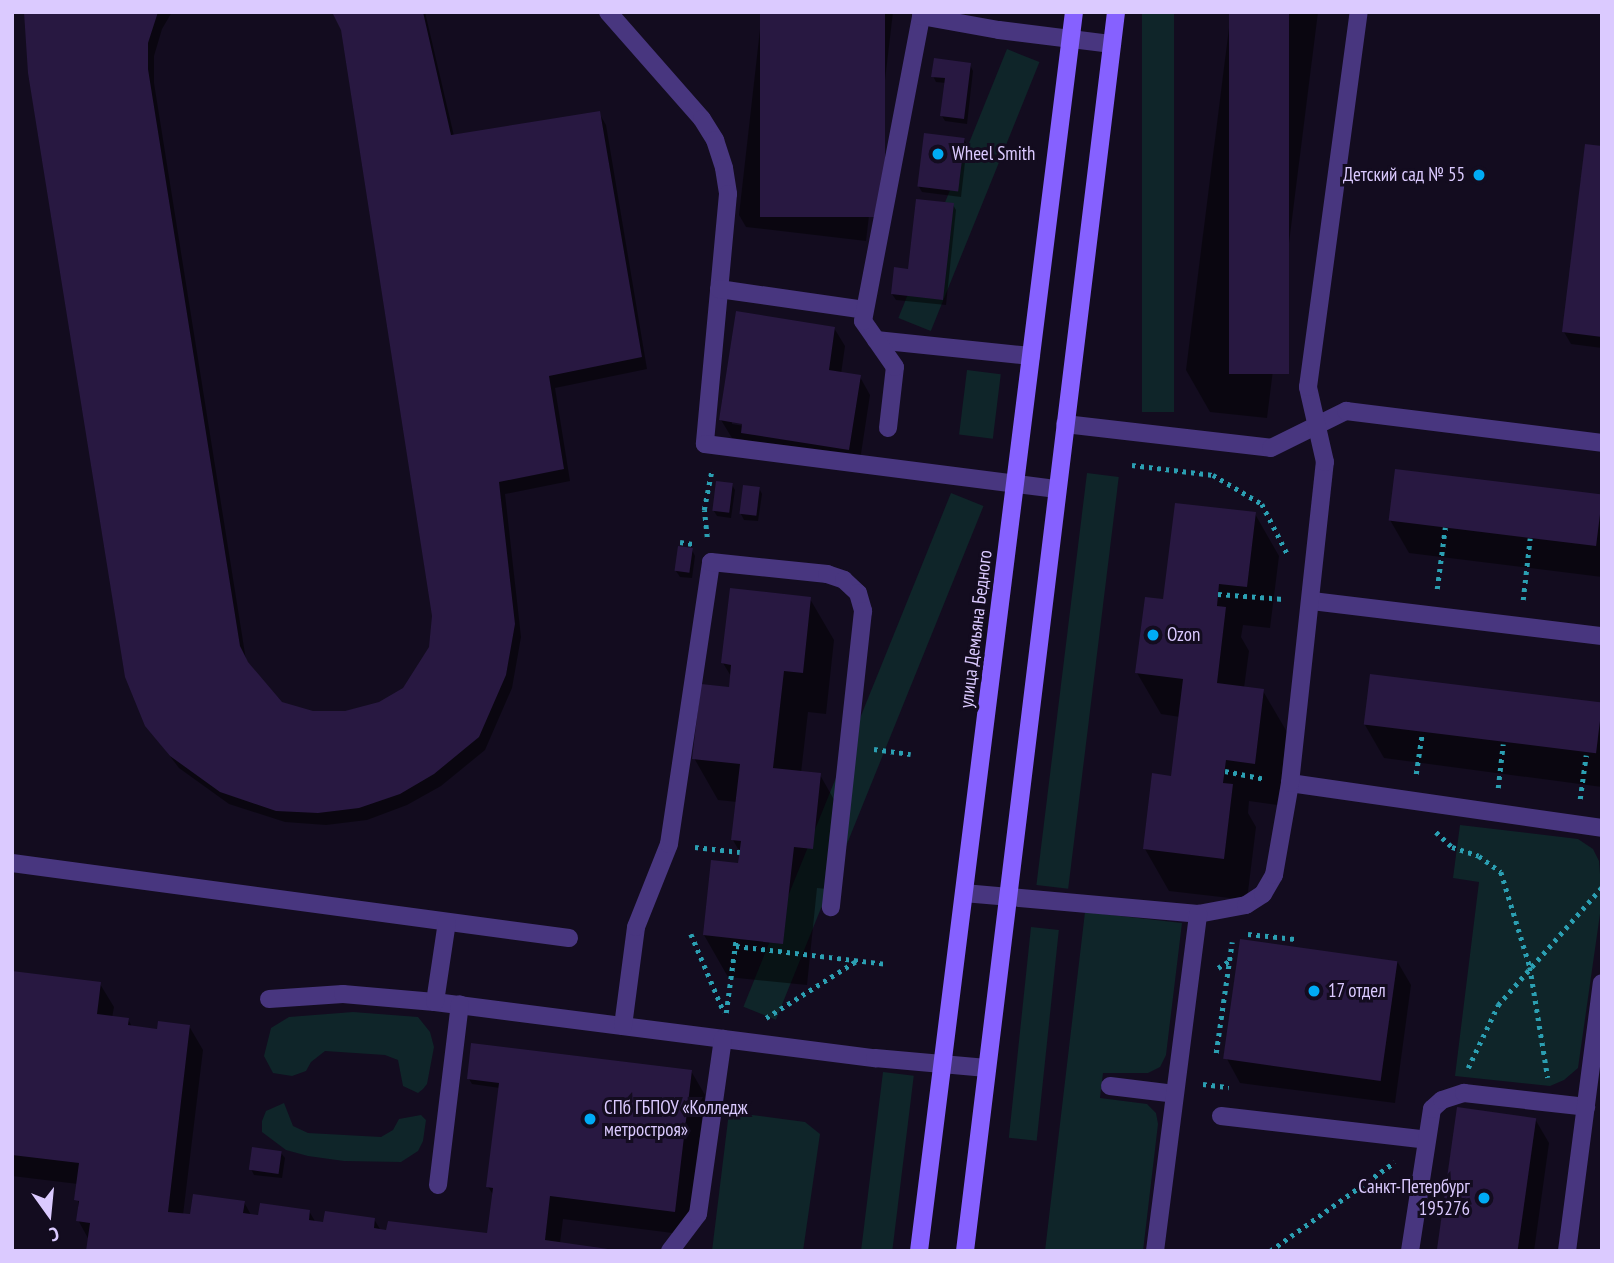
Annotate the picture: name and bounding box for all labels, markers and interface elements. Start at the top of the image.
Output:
place label: Wheel Smith [952,143,1035,165]
marker: Wheel Smith [930,146,946,162]
place label: Детский сад № 55 [1343,164,1465,186]
marker: Детский сад № 55 [1471,167,1487,183]
street label: улица Демьяна Бедного [955,548,997,710]
place label: Ozon [1167,624,1200,646]
marker: Ozon [1145,627,1161,643]
place label: 17 отдел [1328,980,1386,1002]
marker: 17 отдел [1306,983,1322,999]
place label: СПб ГБПОУ «Колледж метростроя» [604,1097,748,1141]
marker: СПб ГБПОУ «Колледж метростроя» [582,1111,598,1127]
place label: Санкт-Петербург 195276 [1358,1176,1470,1220]
north arrow [14,1179,84,1249]
marker: Санкт-Петербург 195276 [1476,1190,1492,1206]
text: С [47,1222,62,1247]

